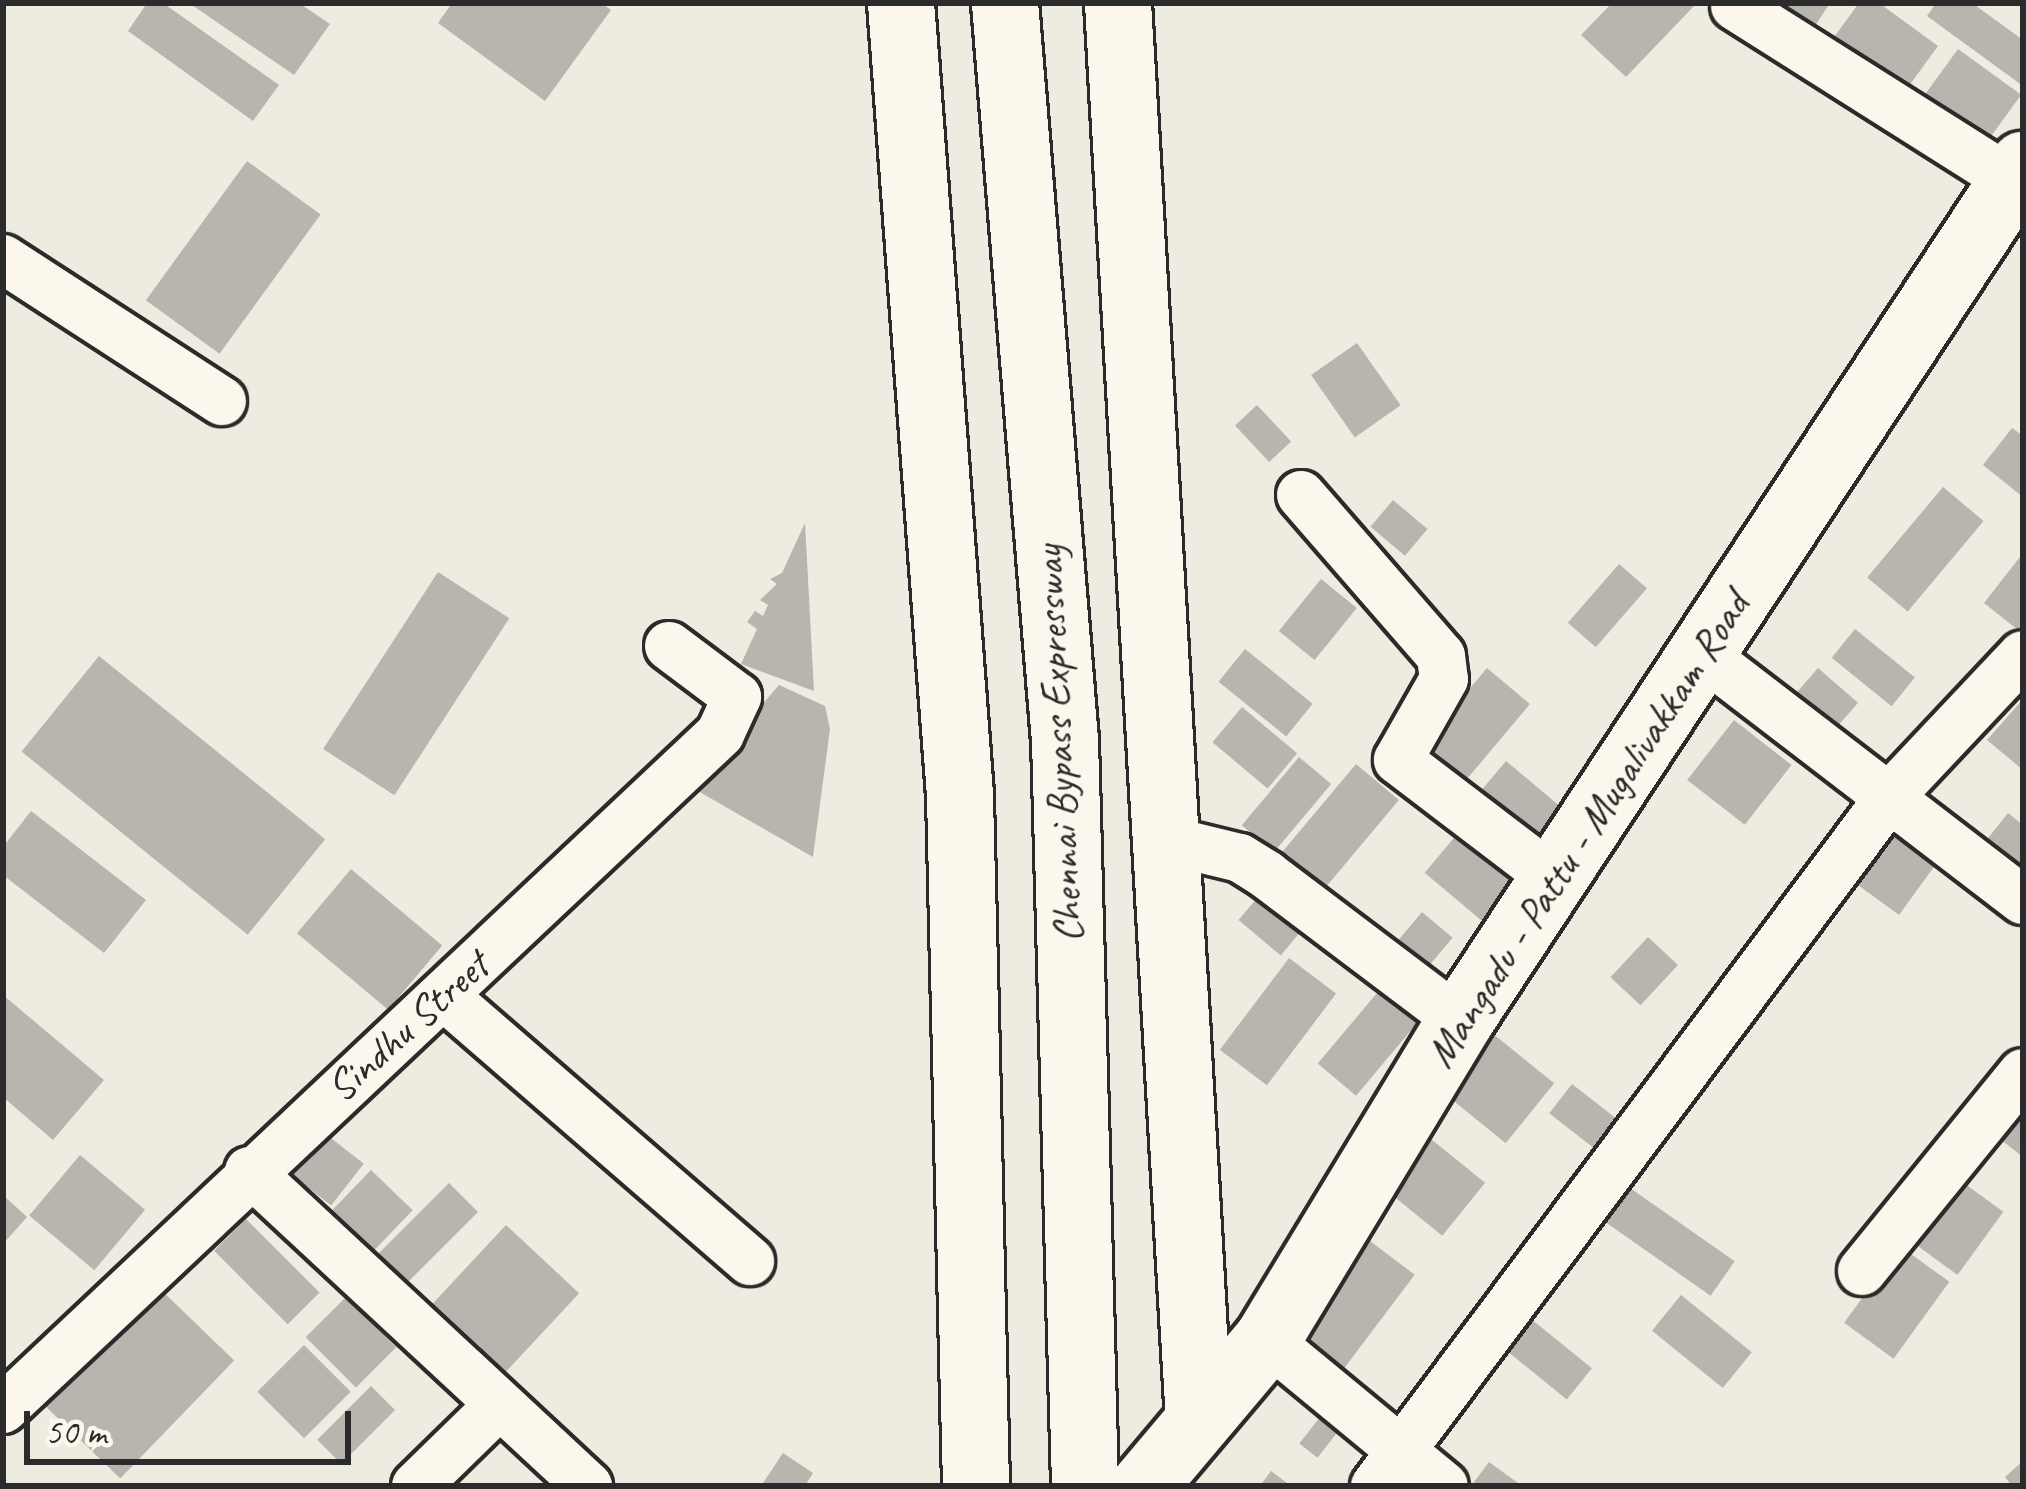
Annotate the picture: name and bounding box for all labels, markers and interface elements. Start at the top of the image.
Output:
street label: Chennai Bypass Expressway [1023,544,1095,944]
street label: Mangadu - Pattu - Mugalivakkam Road [1416,584,1760,1076]
street label: Sindhu Street [317,941,499,1113]
scale bar [30,1387,357,1461]
text: 50 m [45,1409,106,1455]

